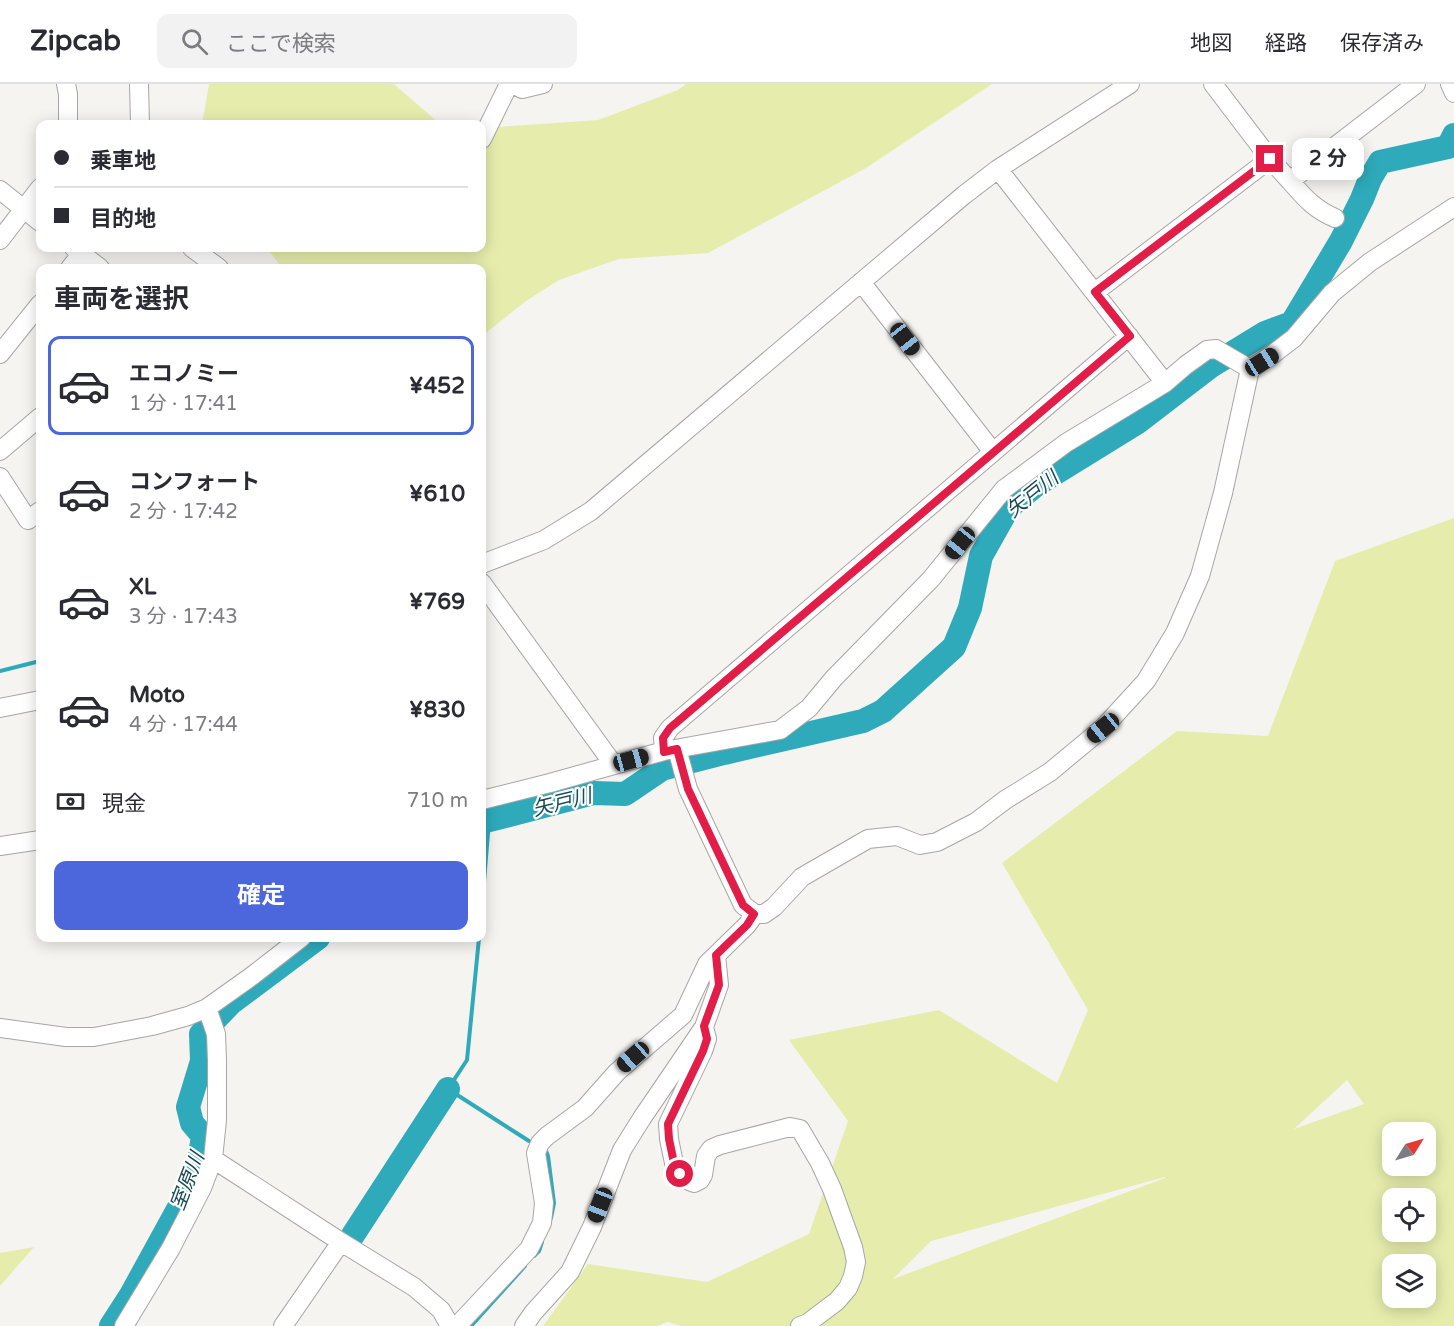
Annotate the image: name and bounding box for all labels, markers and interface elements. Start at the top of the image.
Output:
search box [157,14,577,68]
text: Zipcab [30,24,121,58]
icon: search [178,25,211,58]
text: ここで検索 [226,31,336,57]
text: 地図 [1190,31,1232,56]
text: 経路 [1265,31,1307,56]
text: 保存済み [1340,31,1424,56]
callout: 2 分 [1291,138,1363,180]
route end [1256,145,1283,172]
text: 2 分 [1309,147,1347,171]
text: 乗車地 [90,148,156,174]
text: 目的地 [90,206,156,232]
text: 車両を選択 [54,283,189,316]
car [887,319,923,359]
car [1242,345,1282,379]
icon: car [57,359,111,413]
text: エコノミー [129,361,239,387]
text: ¥452 [409,373,465,399]
text: 1 分 · 17:41 [129,392,238,416]
water label: 矢戸川 [1002,465,1065,523]
icon: car [57,467,111,521]
text: コンフォート [129,469,260,495]
text: ¥610 [409,481,465,507]
text: 2 分 · 17:42 [129,500,238,524]
car [942,523,978,563]
text: XL [129,574,156,600]
icon: car [57,575,111,629]
text: ¥769 [409,589,465,615]
text: 3 分 · 17:43 [129,605,238,629]
text: Moto [129,682,185,708]
icon: car [57,683,111,737]
text: ¥830 [409,697,465,723]
car [1083,710,1123,746]
text: 4 分 · 17:44 [129,713,238,737]
car [611,747,651,773]
water label: 矢戸川 [530,784,596,822]
icon: cash [54,785,87,818]
text: 710 m [407,789,468,813]
text: 現金 [102,791,146,817]
button: 確定 [54,861,468,930]
car [614,1038,652,1076]
north arrow [1382,1122,1436,1176]
map controls [1382,1122,1436,1308]
water label: 室原川 [166,1147,211,1214]
route start [666,1160,693,1187]
car [585,1185,615,1225]
button: locate [1382,1188,1436,1242]
button: layers [1382,1254,1436,1308]

